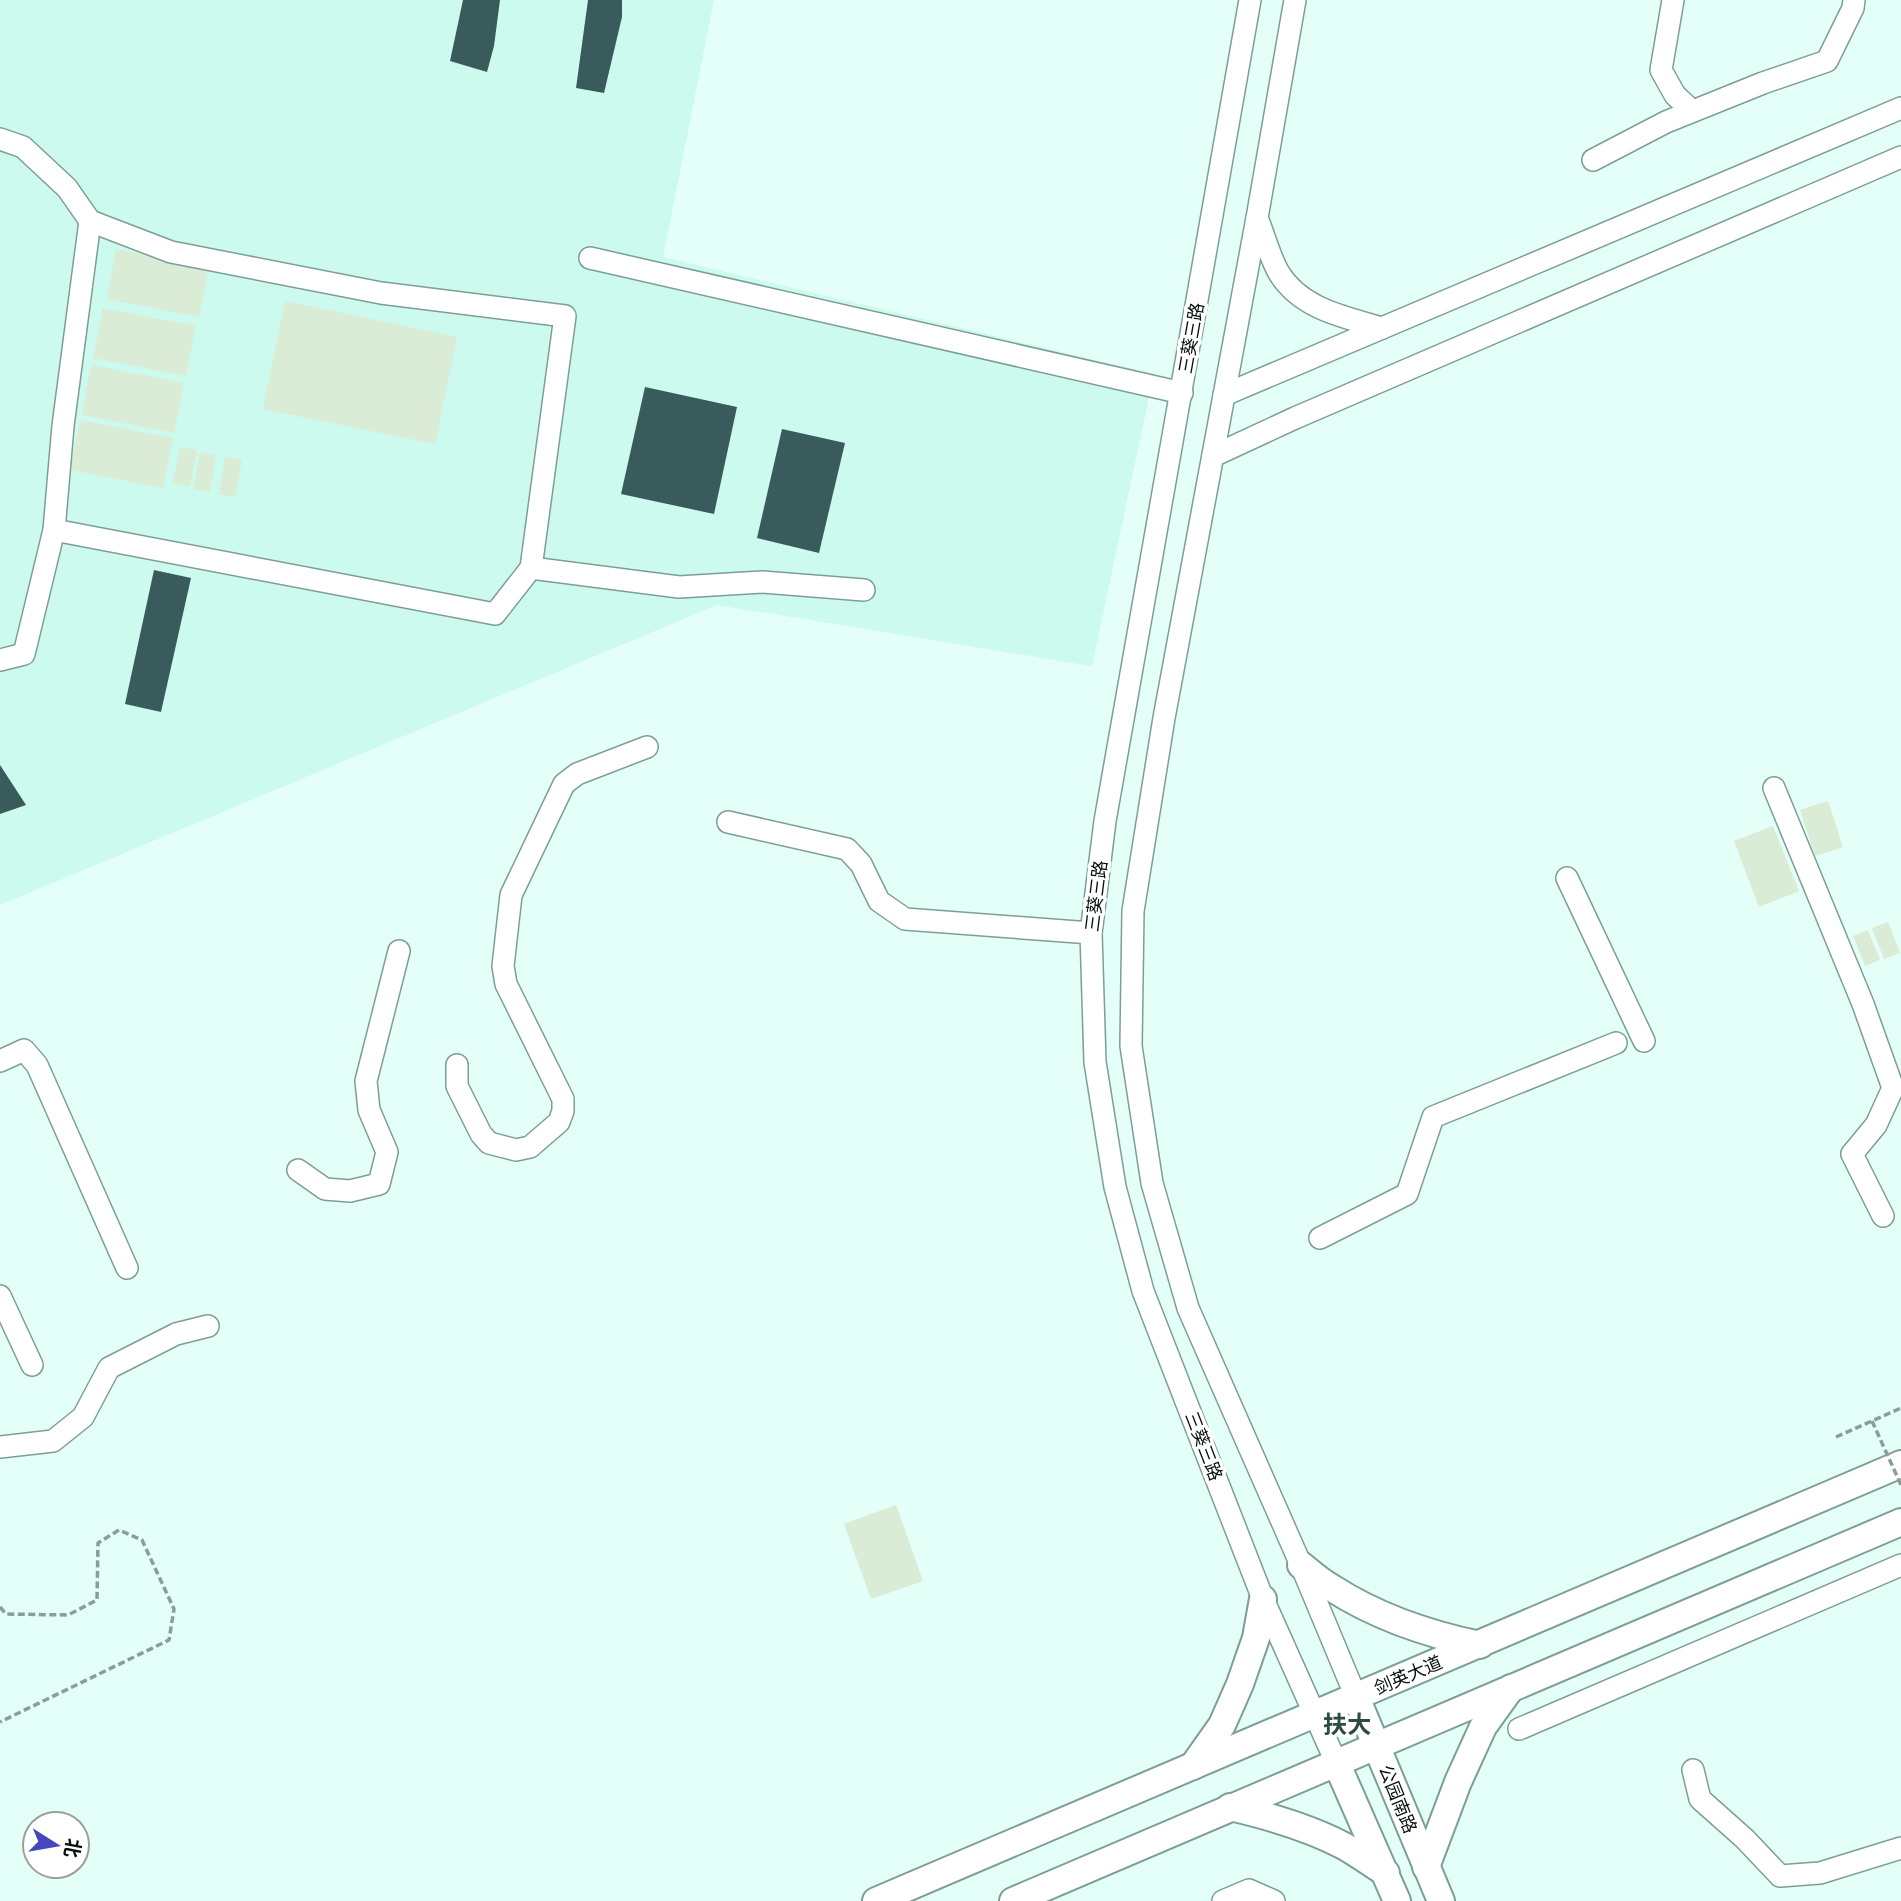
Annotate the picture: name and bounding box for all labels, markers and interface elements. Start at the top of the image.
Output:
street label: 三葵三路 [1173,301,1209,375]
street label: 三葵三路 [1080,859,1112,933]
street label: 三葵三路 [1180,1408,1228,1484]
street label: 剑英大道 [1370,1650,1446,1700]
district label: 扶大 [1323,1709,1371,1740]
street label: 公园南路 [1374,1761,1422,1837]
north arrow [21,1810,91,1880]
text: 北 [59,1837,86,1860]

